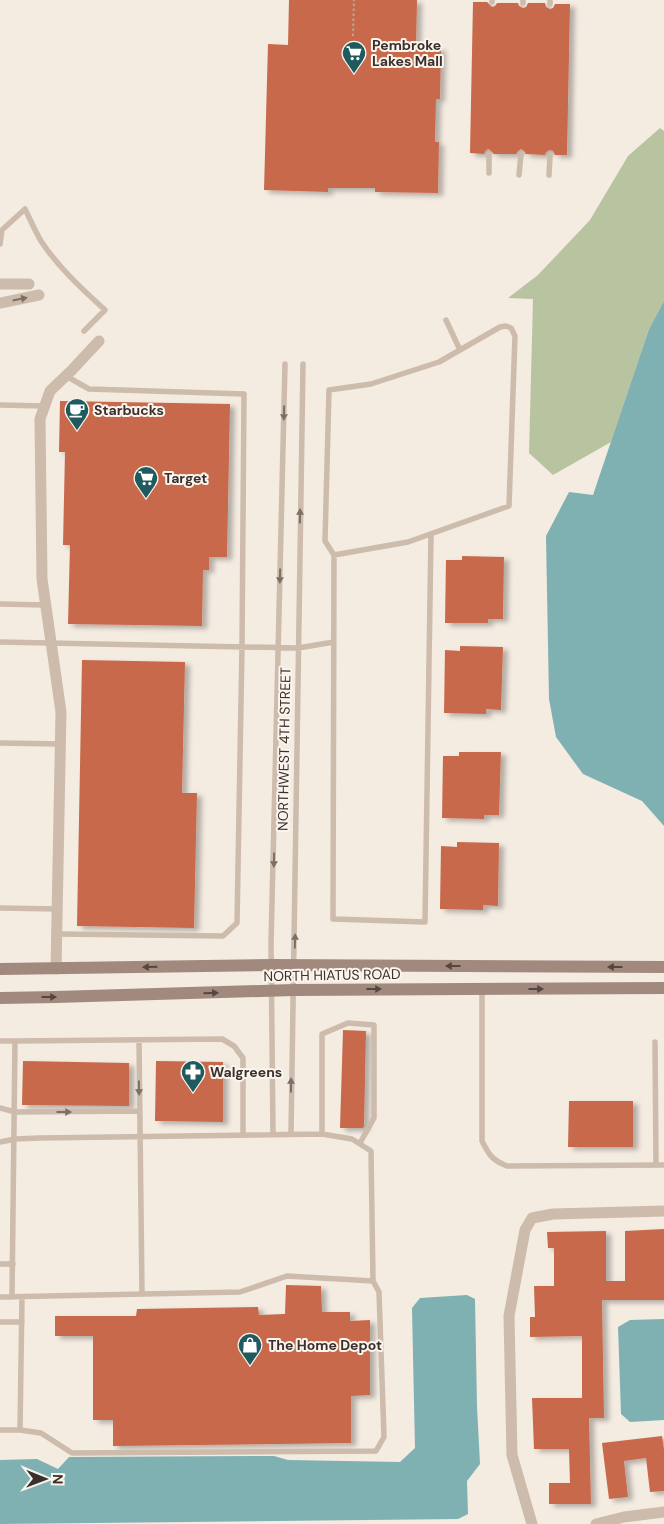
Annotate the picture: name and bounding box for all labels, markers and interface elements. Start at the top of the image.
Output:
place label: Pembroke Lakes Mall [372,36,443,70]
supermarket icon: Pembroke Lakes Mall [341,40,367,74]
one-way arrow [12,295,28,303]
cafe icon: Starbucks [64,397,90,431]
place label: Starbucks [94,401,164,419]
one-way arrow [280,405,288,421]
supermarket icon: Target [133,465,159,499]
place label: Target [164,469,207,487]
one-way arrow [296,508,304,524]
one-way arrow [276,568,284,584]
street label: NORTHWEST 4TH STREET [274,667,294,831]
one-way arrow [269,853,277,869]
one-way arrow [291,933,299,949]
one-way arrow [445,962,461,970]
one-way arrow [607,963,623,971]
one-way arrow [142,964,158,972]
street label: NORTH HIATUS ROAD [263,965,401,985]
one-way arrow [366,985,382,993]
one-way arrow [528,985,544,993]
one-way arrow [203,988,219,996]
one-way arrow [41,993,57,1001]
pharmacy icon: Walgreens [180,1059,206,1093]
place label: Walgreens [210,1063,282,1081]
one-way arrow [287,1077,295,1093]
one-way arrow [135,1080,143,1096]
one-way arrow [56,1108,72,1116]
shop icon: The Home Depot [237,1332,263,1366]
place label: The Home Depot [268,1336,382,1354]
north arrow [20,1454,70,1504]
text: N [49,1474,67,1484]

